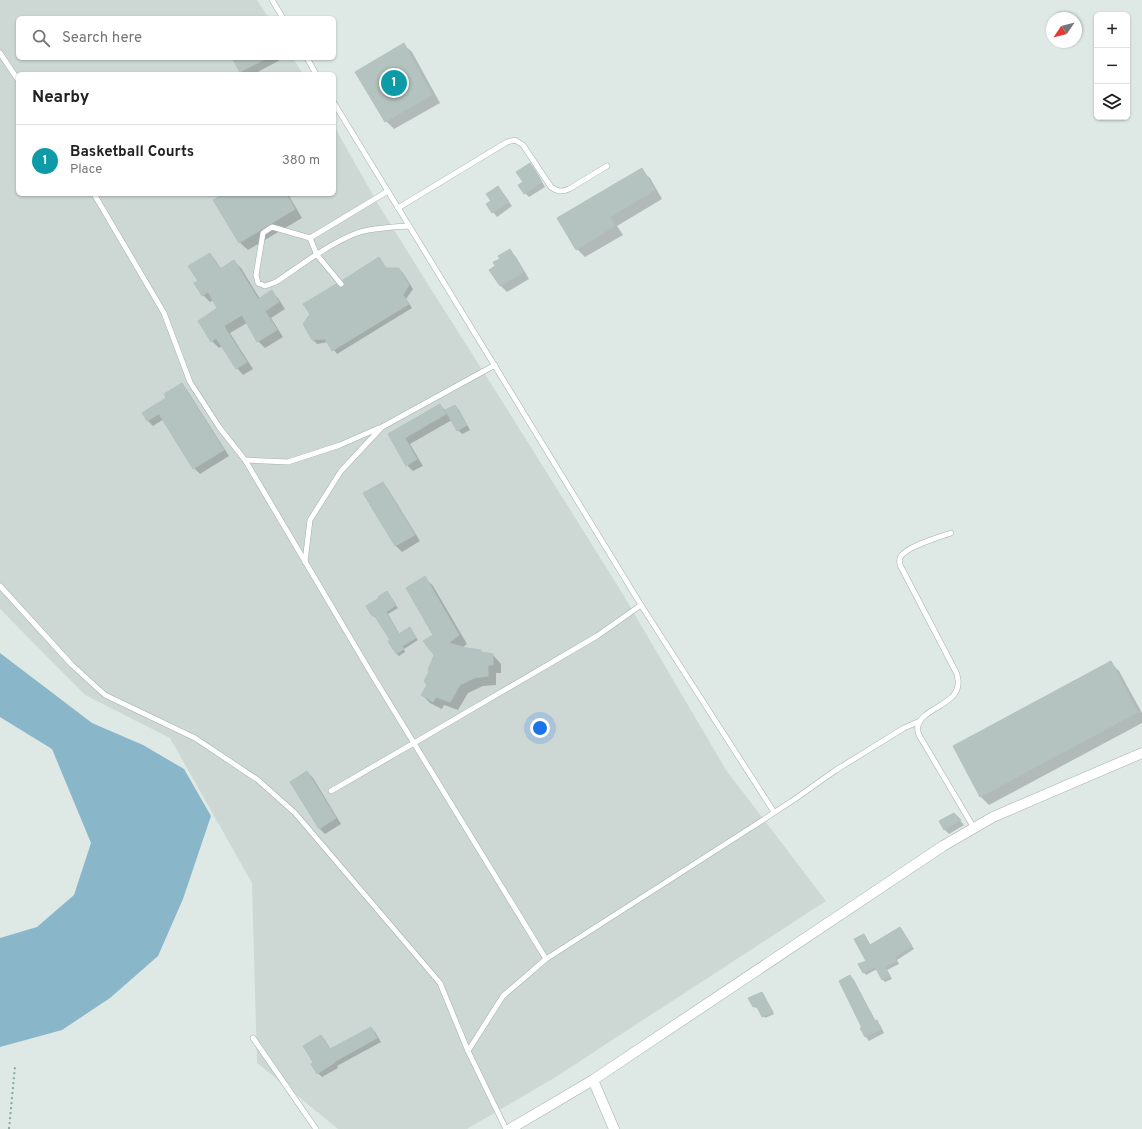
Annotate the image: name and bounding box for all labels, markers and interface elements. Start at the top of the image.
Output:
north arrow [1046,12,1082,48]
map controls [1094,12,1130,120]
button: + [1094,12,1130,48]
search box [16,16,336,60]
icon: search [30,27,52,49]
text: Search here [62,29,142,48]
button: − [1094,48,1130,84]
pin: 1 [381,68,407,98]
button: layers [1094,84,1130,120]
text: Nearby [32,87,89,109]
text: Basketball Courts [70,143,194,162]
text: 1 [42,153,48,169]
text: 380 m [282,153,320,169]
text: Place [70,162,102,178]
your location [530,718,550,738]

